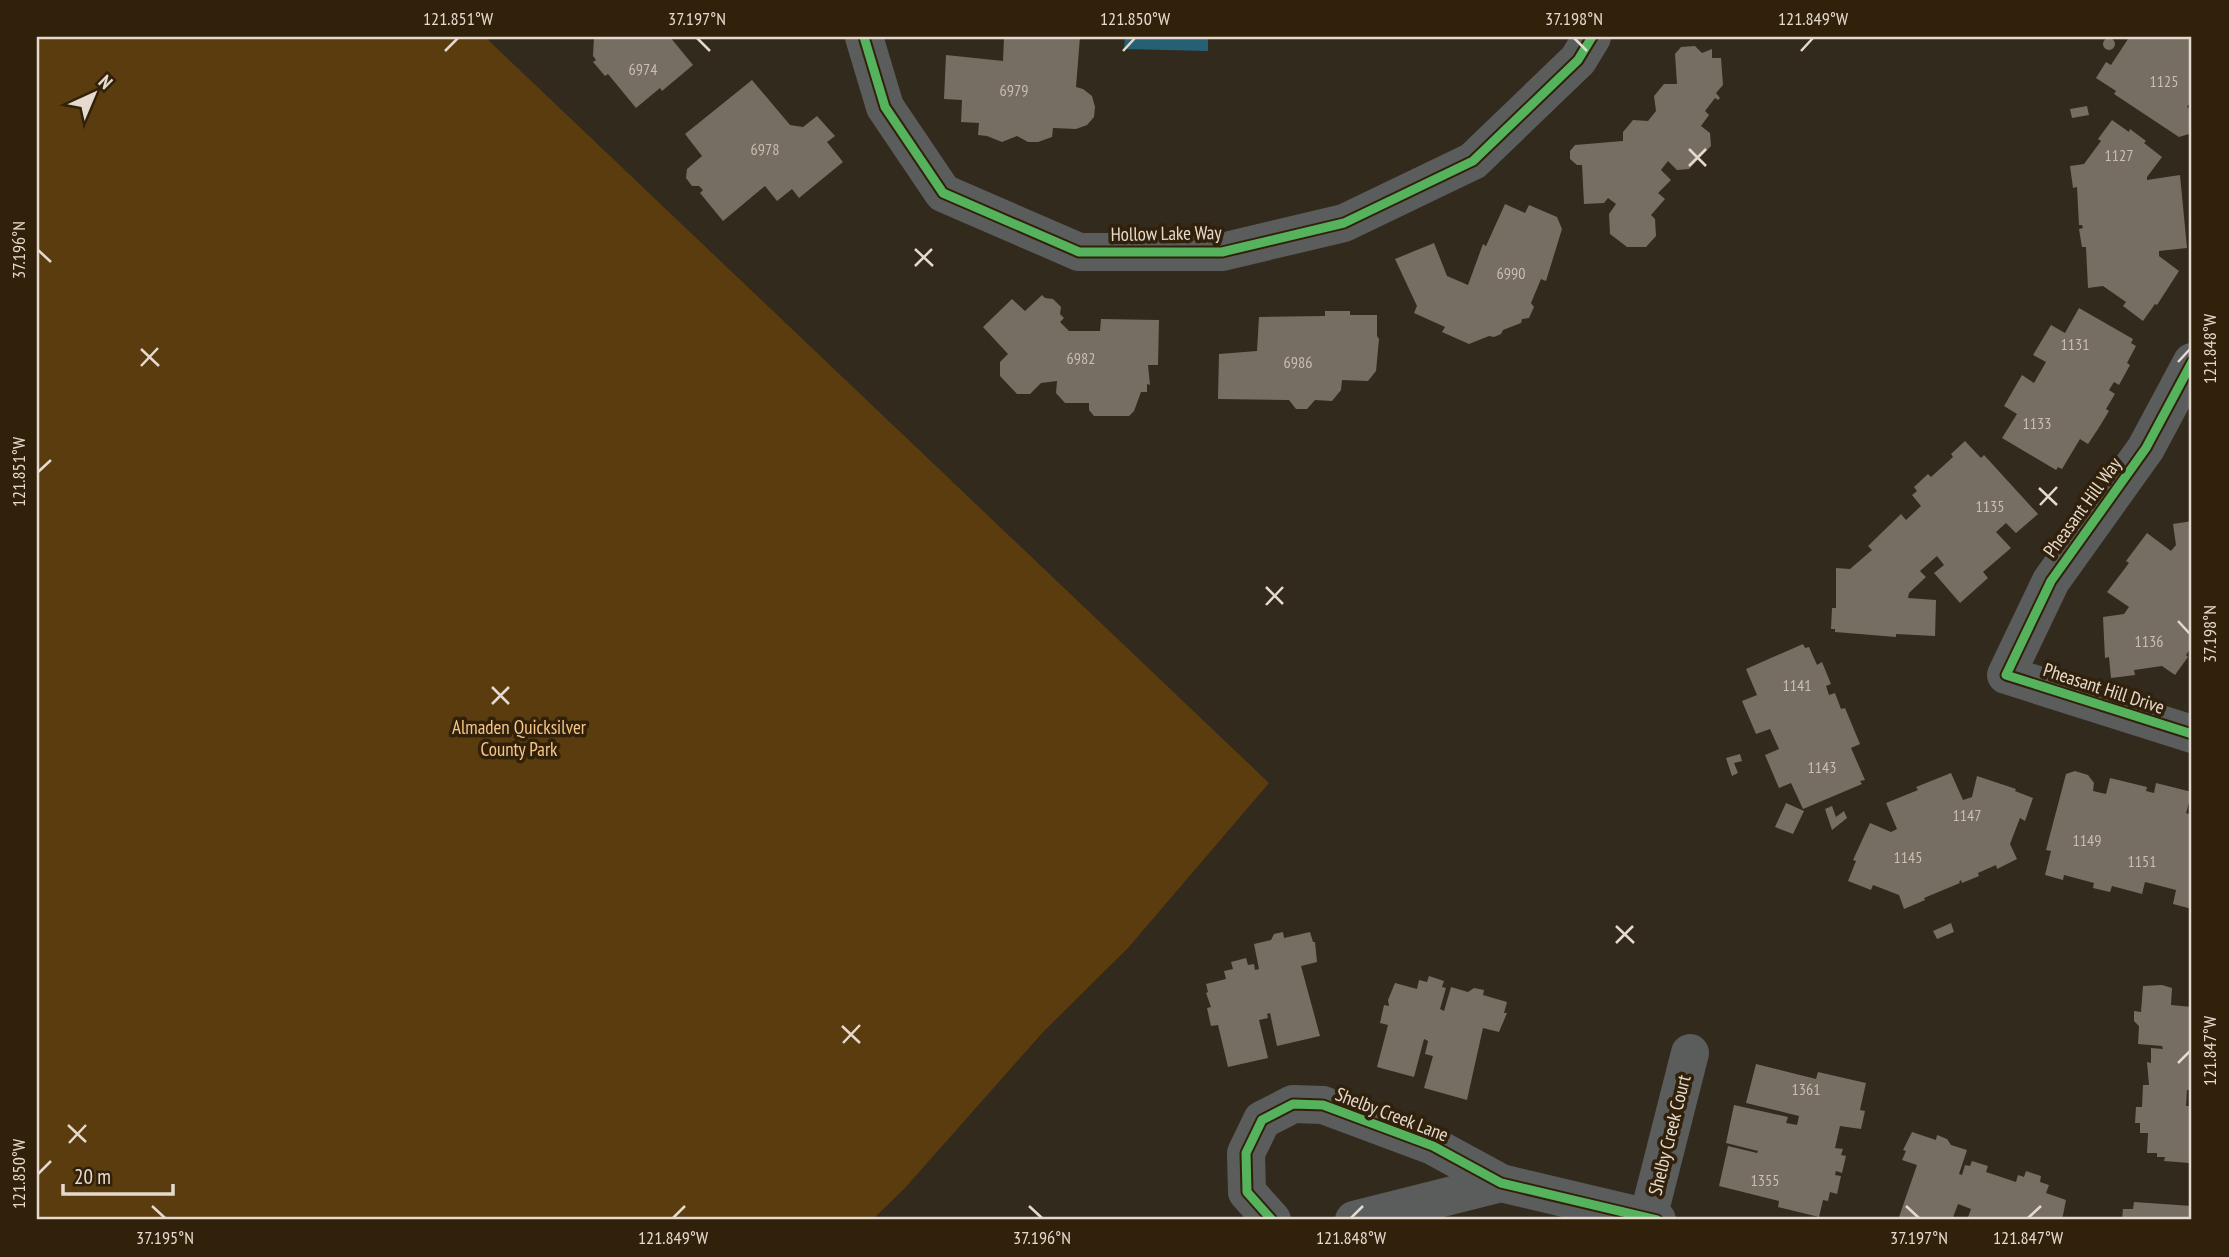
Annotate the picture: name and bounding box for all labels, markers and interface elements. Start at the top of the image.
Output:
text: 121.851°W [423,7,493,30]
text: 37.197°N [668,7,726,30]
text: 121.850°W [1100,7,1170,30]
text: 37.198°N [1545,7,1603,30]
text: 121.849°W [1778,7,1848,30]
house number: 6974 [629,59,657,79]
north arrow [60,60,130,130]
text: N [94,70,118,94]
house number: 1125 [2150,71,2178,91]
house number: 6979 [1000,80,1028,100]
house number: 6978 [751,139,779,159]
house number: 1127 [2105,145,2133,165]
street label: Hollow Lake Way [1110,220,1223,246]
text: 37.196°N [7,221,30,279]
house number: 6990 [1497,263,1525,283]
text: 121.848°W [2198,314,2221,384]
house number: 1131 [2061,334,2089,354]
house number: 6982 [1067,348,1095,368]
house number: 6986 [1284,352,1312,372]
house number: 1133 [2023,413,2051,433]
text: 121.851°W [7,437,30,507]
street label: Pheasant Hill Way [2038,452,2127,562]
house number: 1135 [1976,496,2004,516]
text: 37.198°N [2198,605,2221,663]
house number: 1136 [2135,631,2163,651]
street label: Pheasant Hill Drive [2041,657,2168,719]
house number: 1141 [1783,675,1811,695]
park label: Almaden Quicksilver County Park [452,715,587,761]
house number: 1143 [1808,757,1836,777]
house number: 1147 [1953,805,1981,825]
house number: 1149 [2073,830,2101,850]
house number: 1145 [1894,847,1922,867]
house number: 1151 [2128,851,2156,871]
text: 121.847°W [2198,1016,2221,1086]
street label: Shelby Creek Court [1642,1072,1696,1198]
house number: 1361 [1792,1079,1820,1099]
street label: Shelby Creek Lane [1332,1081,1452,1147]
text: 121.850°W [7,1139,30,1209]
scale bar [63,1152,173,1196]
text: 20 m [74,1163,111,1190]
house number: 1355 [1751,1170,1779,1190]
text: 37.195°N [136,1226,194,1249]
text: 121.849°W [638,1226,708,1249]
text: 37.196°N [1013,1226,1071,1249]
text: 121.848°W [1316,1226,1386,1249]
text: 37.197°N [1890,1226,1948,1249]
text: 121.847°W [1993,1226,2063,1249]

